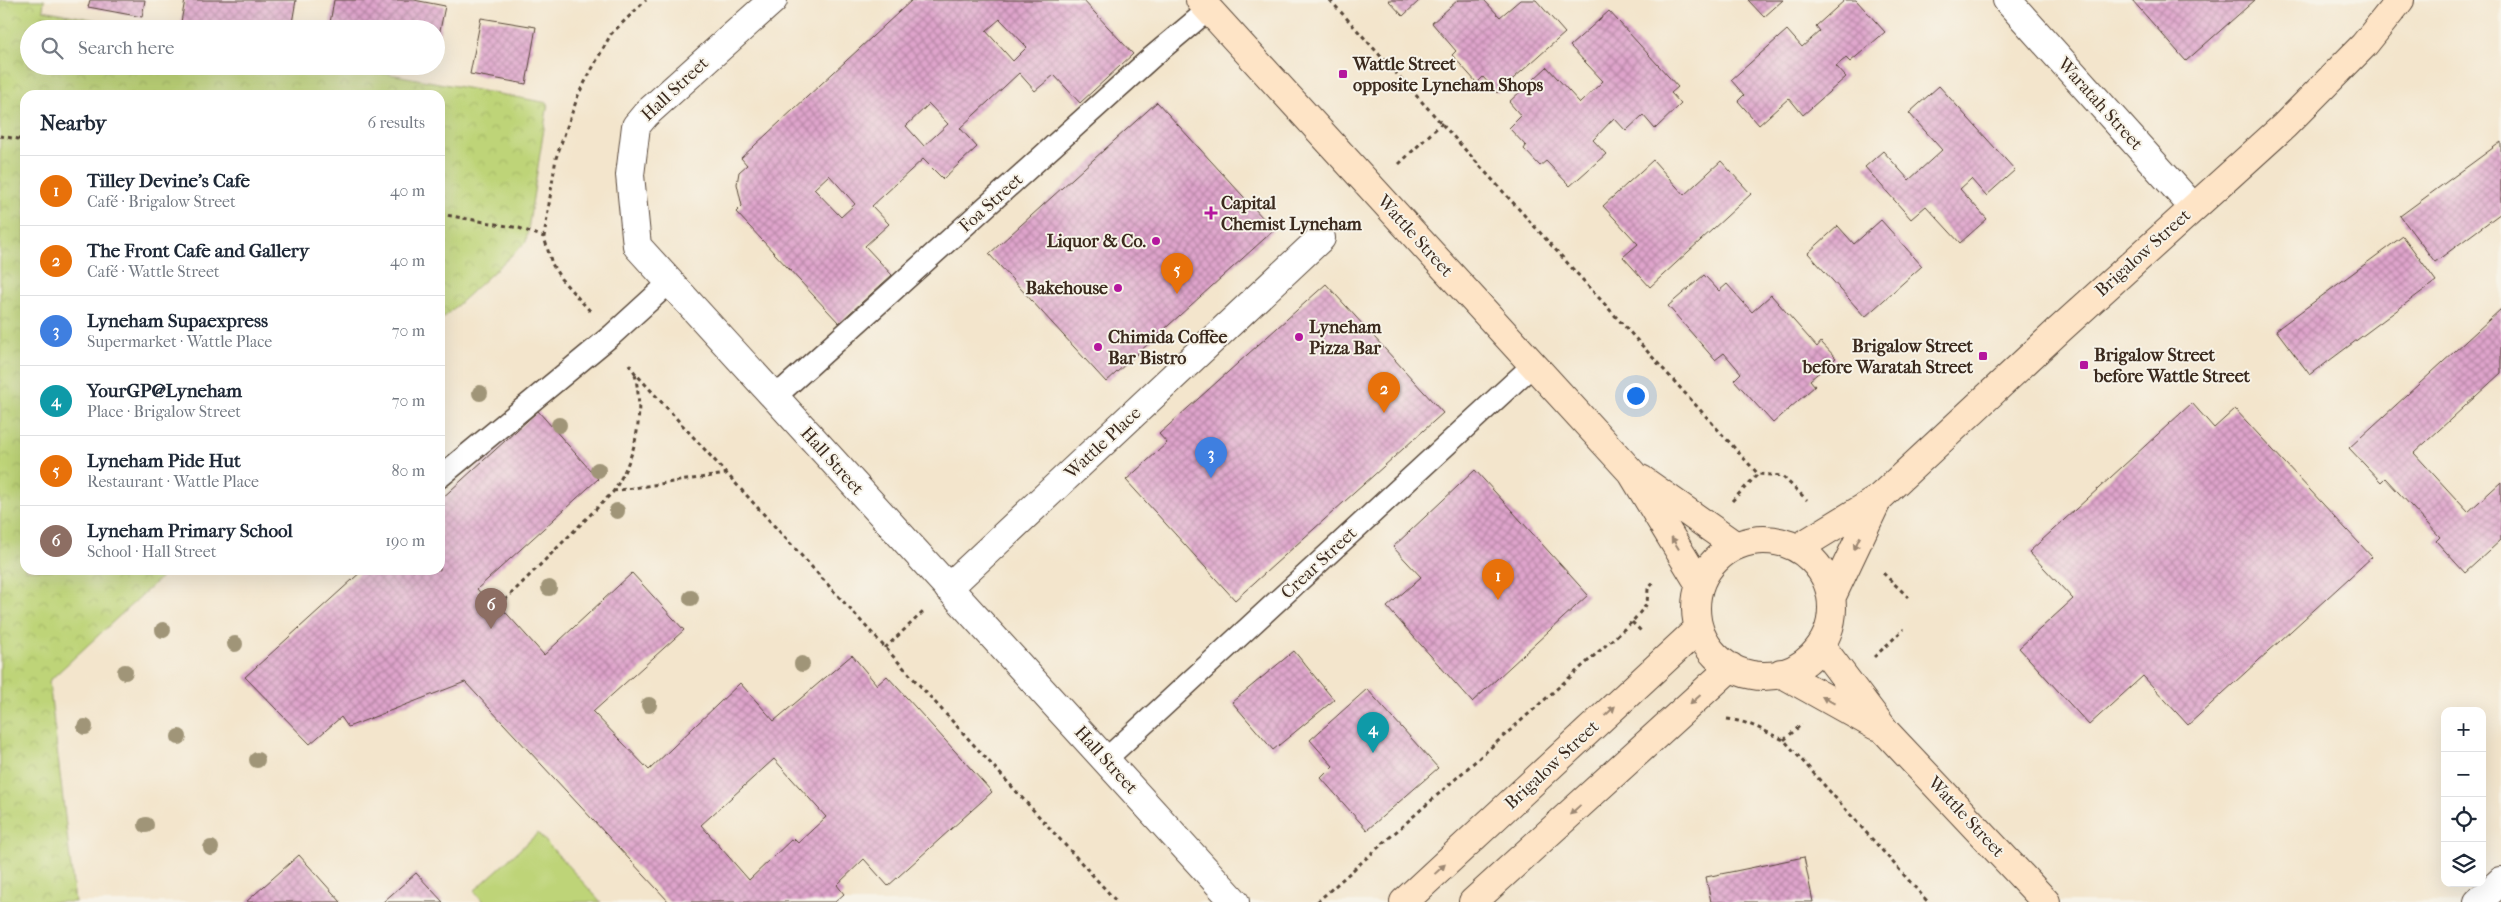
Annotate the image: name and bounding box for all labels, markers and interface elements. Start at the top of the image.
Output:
search box [20,20,445,75]
icon: search [38,34,66,62]
text: Search here [78,37,174,59]
street label: Hall Street [637,52,713,125]
street label: Waratah Street [2052,53,2147,155]
place label: Wattle Street opposite Lyneham Shops [1352,54,1543,96]
marker: Wattle Street opposite Lyneham Shops [1337,68,1349,80]
text: Nearby [40,111,106,135]
text: 6 results [367,113,425,132]
street label: Foa Street [955,169,1028,237]
text: Tilley Devine's Cafe [87,170,250,192]
text: 1 [53,181,59,200]
text: 40 m [390,181,425,200]
street label: Wattle Street [1372,190,1458,282]
text: Café · Brigalow Street [87,192,236,211]
place label: Capital Chemist Lyneham [1221,193,1363,235]
street label: Brigalow Street [2091,204,2195,301]
marker: Capital Chemist Lyneham [1205,207,1217,219]
place label: Liquor & Co. [1047,231,1147,252]
marker: Liquor & Co. [1150,235,1162,247]
text: The Front Cafe and Gallery [87,240,309,262]
text: 2 [52,251,60,270]
text: 40 m [390,251,425,270]
pin: 5 [1161,253,1193,294]
text: Café · Wattle Street [87,262,220,281]
place label: Bakehouse [1025,278,1108,299]
marker: Bakehouse [1112,282,1124,294]
text: Lyneham Supaexpress [87,310,268,332]
place label: Lyneham Pizza Bar [1309,317,1383,359]
text: 3 [53,321,59,340]
text: 70 m [392,321,425,340]
place label: Chimida Coffee Bar Bistro [1108,327,1227,369]
marker: Lyneham Pizza Bar [1293,331,1305,343]
text: Supermarket · Wattle Place [87,332,272,351]
place label: Brigalow Street before Waratah Street [1802,336,1974,378]
marker: Chimida Coffee Bar Bistro [1092,341,1104,353]
place label: Brigalow Street before Wattle Street [2093,345,2251,387]
marker: Brigalow Street before Waratah Street [1977,350,1989,362]
marker: Brigalow Street before Wattle Street [2078,359,2090,371]
pin: 2 [1368,372,1400,413]
text: YourGP@Lyneham [87,380,242,402]
your location [1623,383,1649,409]
text: 4 [51,391,61,410]
text: 70 m [392,391,425,410]
text: Place · Brigalow Street [87,402,241,421]
street label: Wattle Place [1060,402,1145,484]
street label: Hall Street [796,423,868,500]
pin: 3 [1195,437,1227,478]
text: Lyneham Pide Hut [87,450,241,472]
text: 5 [53,461,59,480]
text: 80 m [391,461,425,480]
text: Restaurant · Wattle Place [87,472,259,491]
text: Lyneham Primary School [87,520,293,542]
street label: Crear Street [1277,522,1362,603]
text: 6 [52,531,60,550]
text: 190 m [385,531,425,550]
one-way arrow [1670,536,1679,549]
one-way arrow [1852,536,1860,550]
text: School · Hall Street [87,542,216,561]
pin: 1 [1482,559,1514,600]
pin: 6 [475,588,507,629]
one-way arrow [1690,694,1702,706]
one-way arrow [1821,695,1834,704]
one-way arrow [1604,705,1616,717]
map controls [2441,707,2486,887]
button: + [2441,707,2486,752]
pin: 4 [1357,712,1389,753]
street label: Brigalow Street [1501,716,1604,814]
street label: Hall Street [1070,722,1142,799]
button: − [2441,752,2486,797]
street label: Wattle Street [1923,772,2009,862]
button: locate [2441,797,2486,842]
one-way arrow [1570,804,1582,816]
button: layers [2441,842,2486,887]
one-way arrow [1433,863,1445,875]

